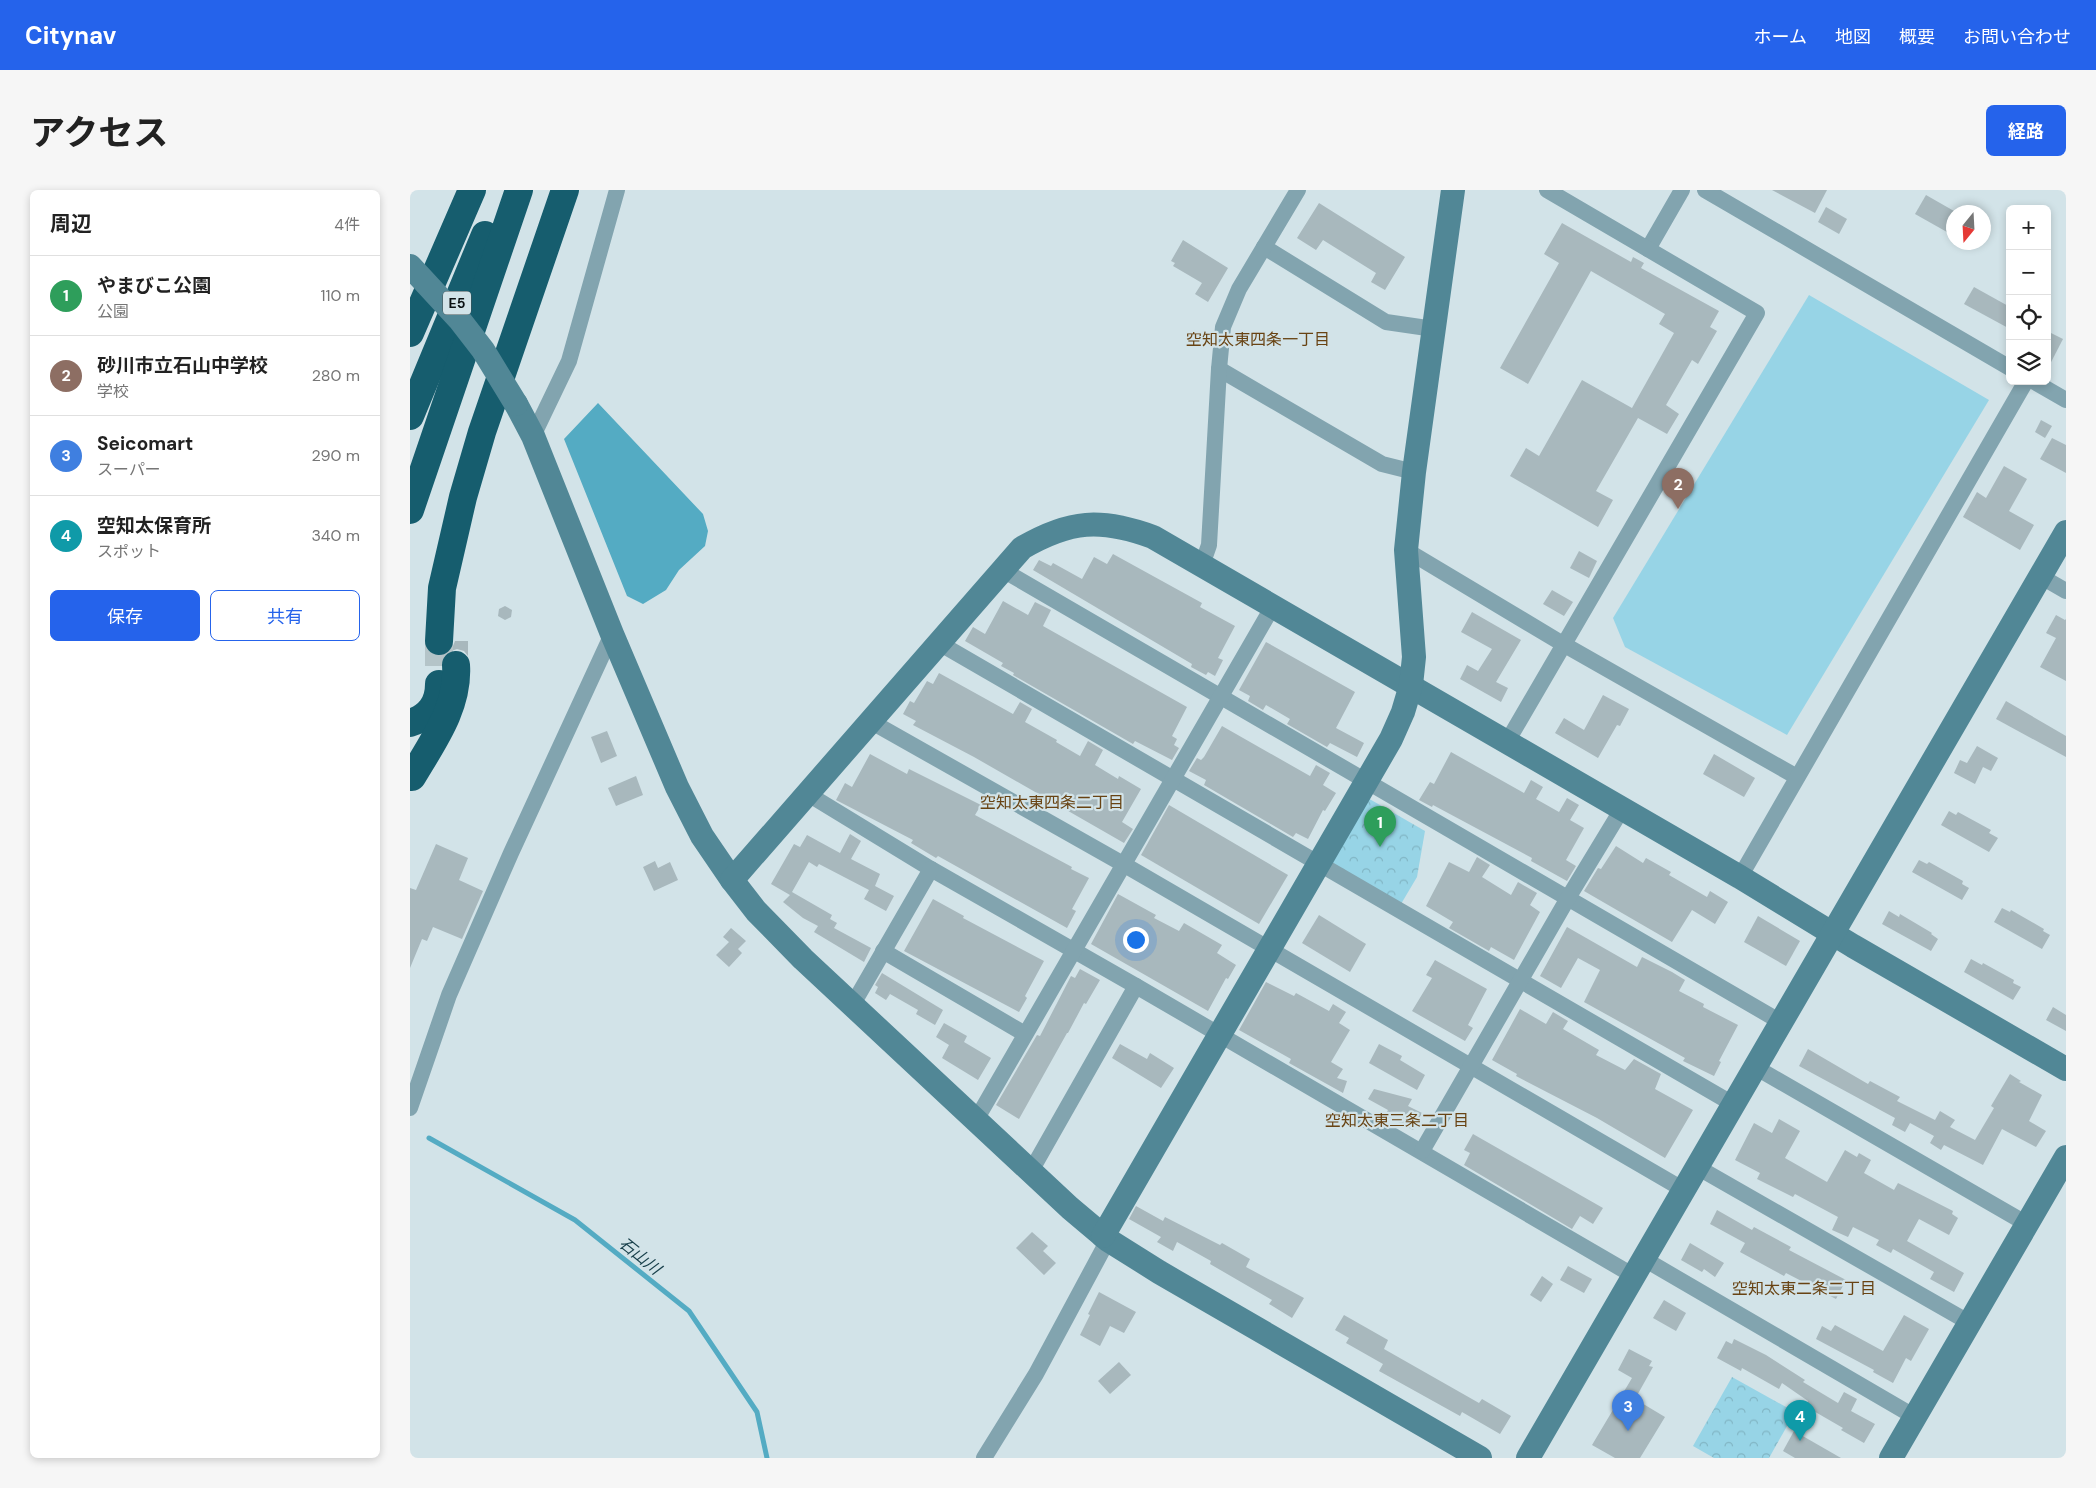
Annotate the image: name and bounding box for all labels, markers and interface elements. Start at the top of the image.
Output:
text: Citynav [25,20,116,51]
text: ホーム [1754,25,1807,49]
text: 地図 [1835,25,1871,49]
text: 概要 [1899,25,1935,49]
text: お問い合わせ [1963,25,2071,49]
button: 経路 [1986,105,2066,156]
text: アクセス [30,110,168,156]
north arrow [1946,205,1991,250]
map controls [2006,205,2051,385]
button: + [2006,205,2051,250]
text: 周辺 [50,210,92,238]
text: 4件 [334,214,360,235]
button: − [2006,250,2051,295]
text: やまびこ公園 [97,273,211,298]
text: 1 [63,285,69,306]
text: 110 m [321,285,360,306]
road number: E5 [443,292,471,315]
button: locate [2006,295,2051,340]
text: 公園 [97,301,129,322]
district label: 空知太東四条一丁目 [1186,329,1330,350]
button: layers [2006,340,2051,385]
text: 砂川市立石山中学校 [97,353,268,378]
text: 2 [61,365,71,386]
text: 280 m [312,365,360,386]
text: 学校 [97,381,129,402]
text: Seicomart [97,431,193,456]
text: 3 [61,445,71,466]
text: 290 m [311,445,360,466]
text: スーパー [97,459,161,480]
pin: 2 [1662,468,1694,509]
text: 空知太保育所 [97,513,211,538]
text: 4 [61,525,71,546]
text: 340 m [311,525,360,546]
text: スポット [97,541,161,562]
button: 保存 [50,590,200,641]
button: 共有 [210,590,360,641]
district label: 空知太東四条二丁目 [980,792,1124,813]
pin: 1 [1364,806,1396,847]
your location [1123,927,1149,953]
district label: 空知太東三条二丁目 [1325,1110,1469,1131]
water label: 石山川 [615,1233,667,1281]
district label: 空知太東二条二丁目 [1732,1278,1876,1299]
pin: 3 [1612,1390,1644,1431]
pin: 4 [1784,1400,1816,1441]

